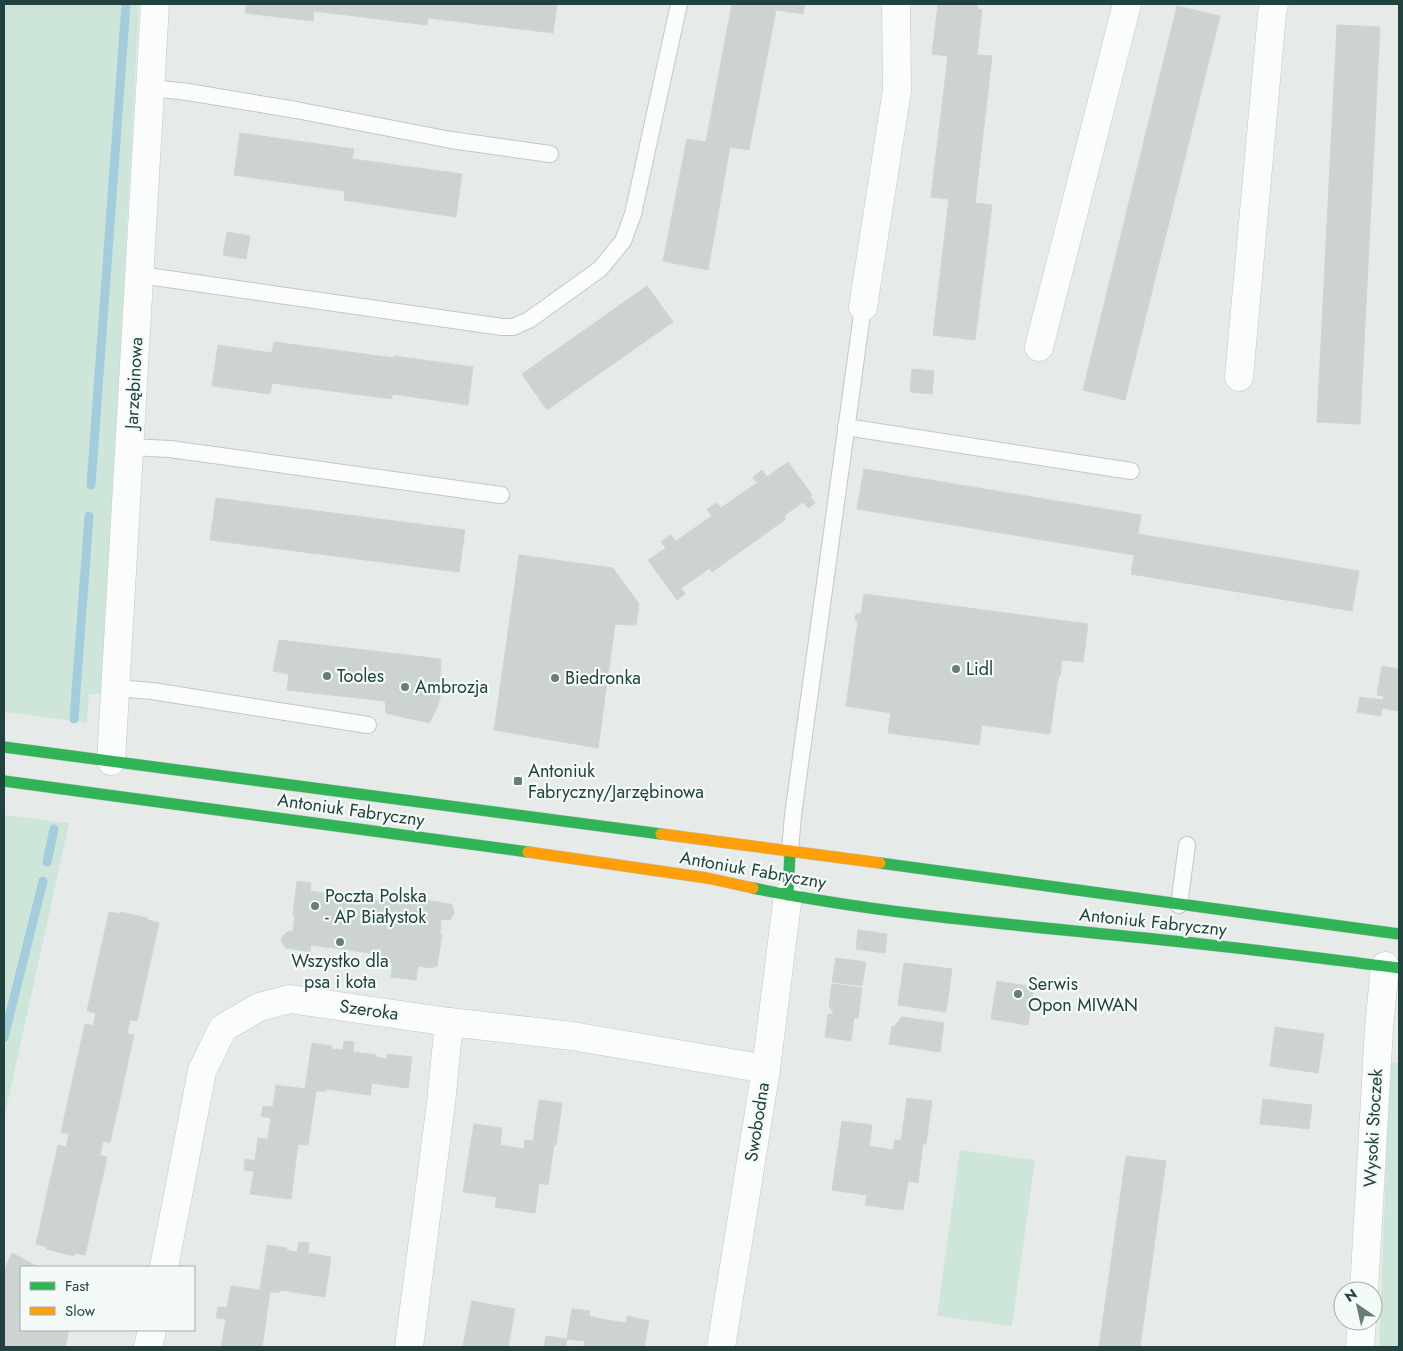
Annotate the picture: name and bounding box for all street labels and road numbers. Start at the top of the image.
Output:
street label: Jarzębinowa [119,336,149,432]
street label: Antoniuk Fabryczny [276,787,426,833]
street label: Antoniuk Fabryczny [678,844,828,896]
street label: Antoniuk Fabryczny [1078,901,1228,943]
street label: Szeroka [338,993,400,1027]
street label: Wysoki Stoczek [1357,1068,1389,1188]
street label: Swobodna [738,1080,776,1164]

